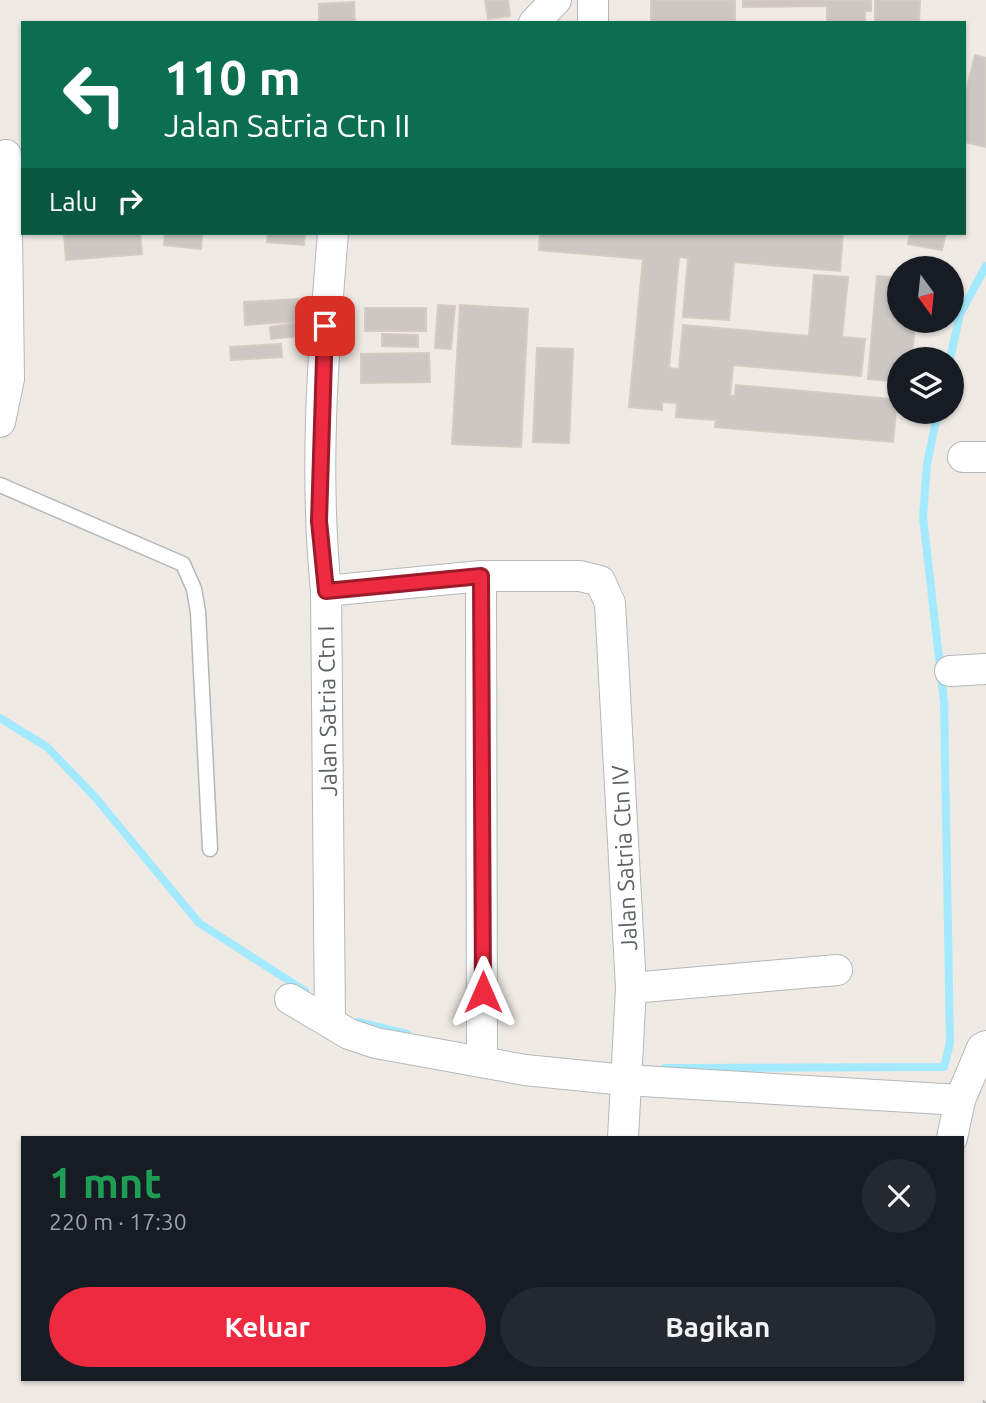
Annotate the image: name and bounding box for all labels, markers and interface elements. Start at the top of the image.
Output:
icon: left [49,49,140,140]
text: 110 m [164,49,301,104]
text: Jalan Satria Ctn II [164,107,410,143]
icon: right [111,182,149,220]
text: Lalu [49,187,97,216]
north arrow [887,256,964,332]
map controls [887,256,964,424]
pin [295,296,355,356]
icon: arrive [306,307,344,345]
button: layers [887,347,964,424]
street label: Jalan Satria Ctn I [313,625,341,797]
street label: Jalan Satria Ctn IV [607,764,641,951]
position arrow [446,955,520,1029]
text: 1 mnt [49,1159,162,1206]
button: close [862,1159,936,1233]
text: 220 m · 17:30 [49,1209,187,1234]
button: Keluar [49,1287,486,1367]
button: Bagikan [500,1287,936,1367]

